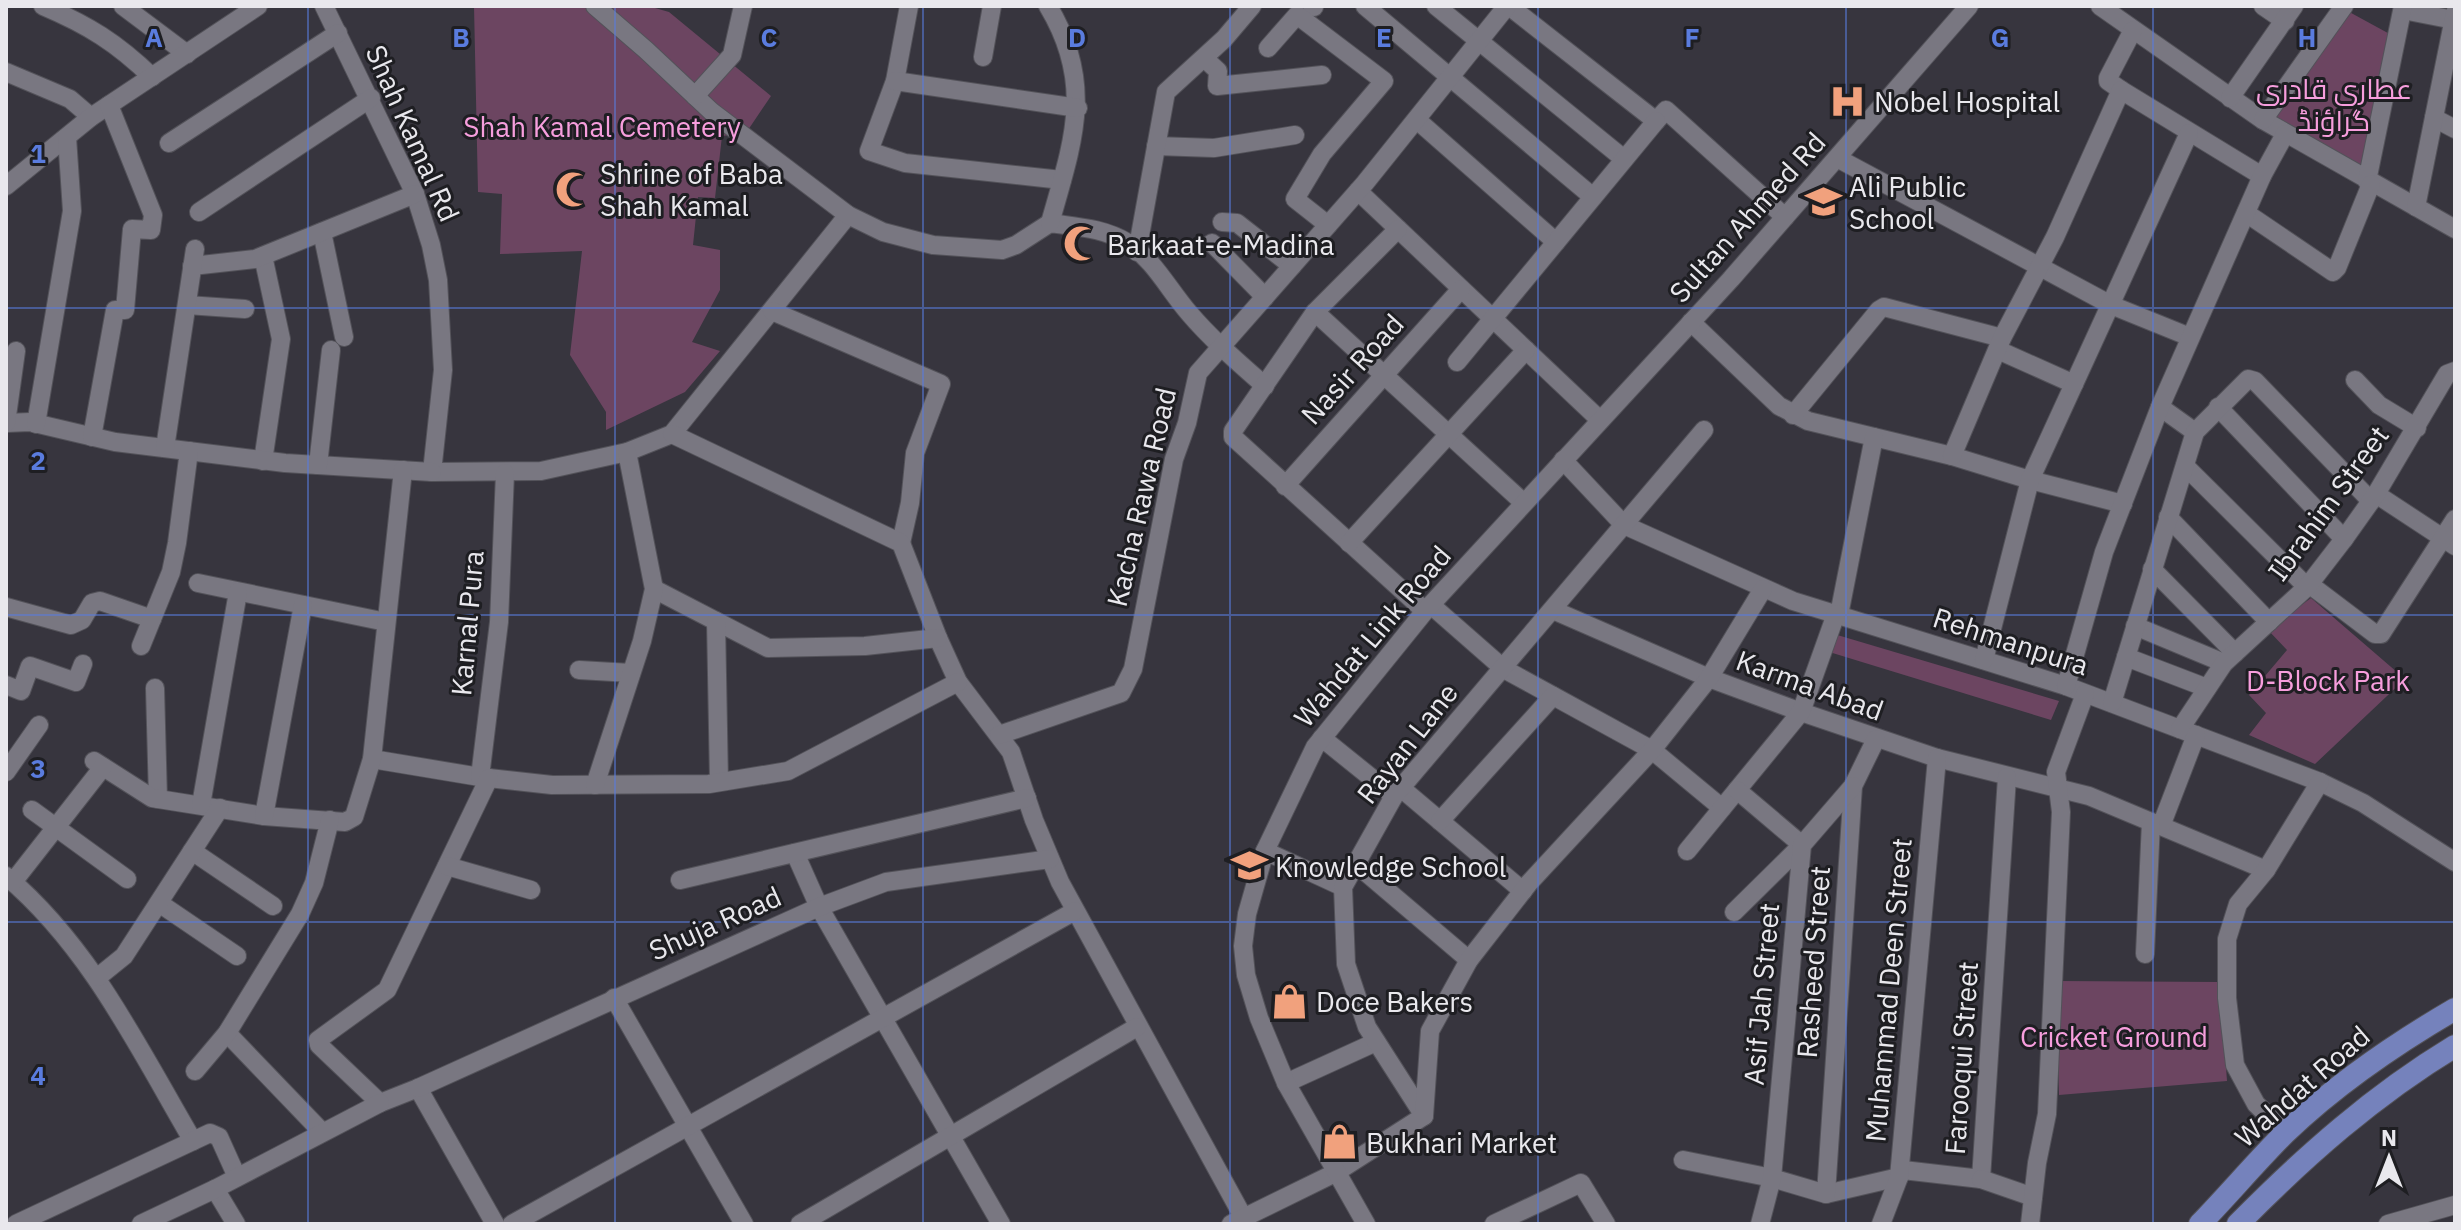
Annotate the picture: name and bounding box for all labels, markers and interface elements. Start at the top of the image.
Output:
text: A [145,20,163,54]
text: B [452,20,470,54]
text: C [761,20,778,54]
text: D [1068,20,1086,54]
text: E [1376,20,1392,54]
text: F [1684,20,1700,54]
text: G [1991,20,2009,54]
text: H [2298,20,2316,54]
street label: Shah Kamal Rd [358,39,468,227]
park label: عطاری قادری گراؤنڈ [2256,70,2412,139]
hospital icon: Nobel Hospital [1829,82,1867,120]
place label: Nobel Hospital [1874,83,2060,120]
park label: Shah Kamal Cemetery [463,108,741,145]
street label: Sultan Ahmed Rd [1661,124,1833,310]
text: 1 [30,136,46,170]
place label: Shrine of Baba Shah Kamal [600,155,783,224]
place label: Ali Public School [1849,168,1966,237]
mosque icon: Shrine of Baba Shah Kamal [555,170,593,208]
school or university icon: Ali Public School [1804,183,1842,221]
mosque icon: Barkaat-e-Madina [1062,225,1100,263]
place label: Barkaat-e-Madina [1107,226,1334,263]
street label: Nasir Road [1293,306,1411,432]
street label: Kacha Rawa Road [1098,384,1184,610]
street label: Ibrahim Street [2259,418,2397,588]
text: 2 [30,443,46,477]
street label: Wahdat Link Road [1285,538,1459,734]
street label: Karnal Pura [442,549,492,697]
street label: Rehmanpura [1929,598,2093,684]
street label: Karma Abad [1731,641,1889,729]
park label: D-Block Park [2246,662,2410,699]
street label: Rayan Lane [1348,675,1466,811]
text: 3 [30,751,46,785]
street label: Muhammad Deen Street [1856,836,1920,1144]
school or university icon: Knowledge School [1230,847,1268,885]
place label: Knowledge School [1275,848,1506,885]
street label: Rasheed Street [1788,865,1838,1059]
street label: Shuja Road [643,877,787,969]
street label: Asif Jah Street [1735,901,1787,1087]
street label: Farooqui Street [1936,960,1986,1156]
shop icon: Doce Bakers [1271,982,1309,1020]
place label: Doce Bakers [1316,983,1473,1020]
street label: Wahdat Road [2227,1017,2377,1155]
park label: Cricket Ground [2020,1018,2208,1055]
text: 4 [30,1058,46,1092]
north arrow [2349,1118,2429,1198]
shop icon: Bukhari Market [1321,1123,1359,1161]
text: N [2381,1123,2397,1152]
place label: Bukhari Market [1366,1124,1557,1161]

